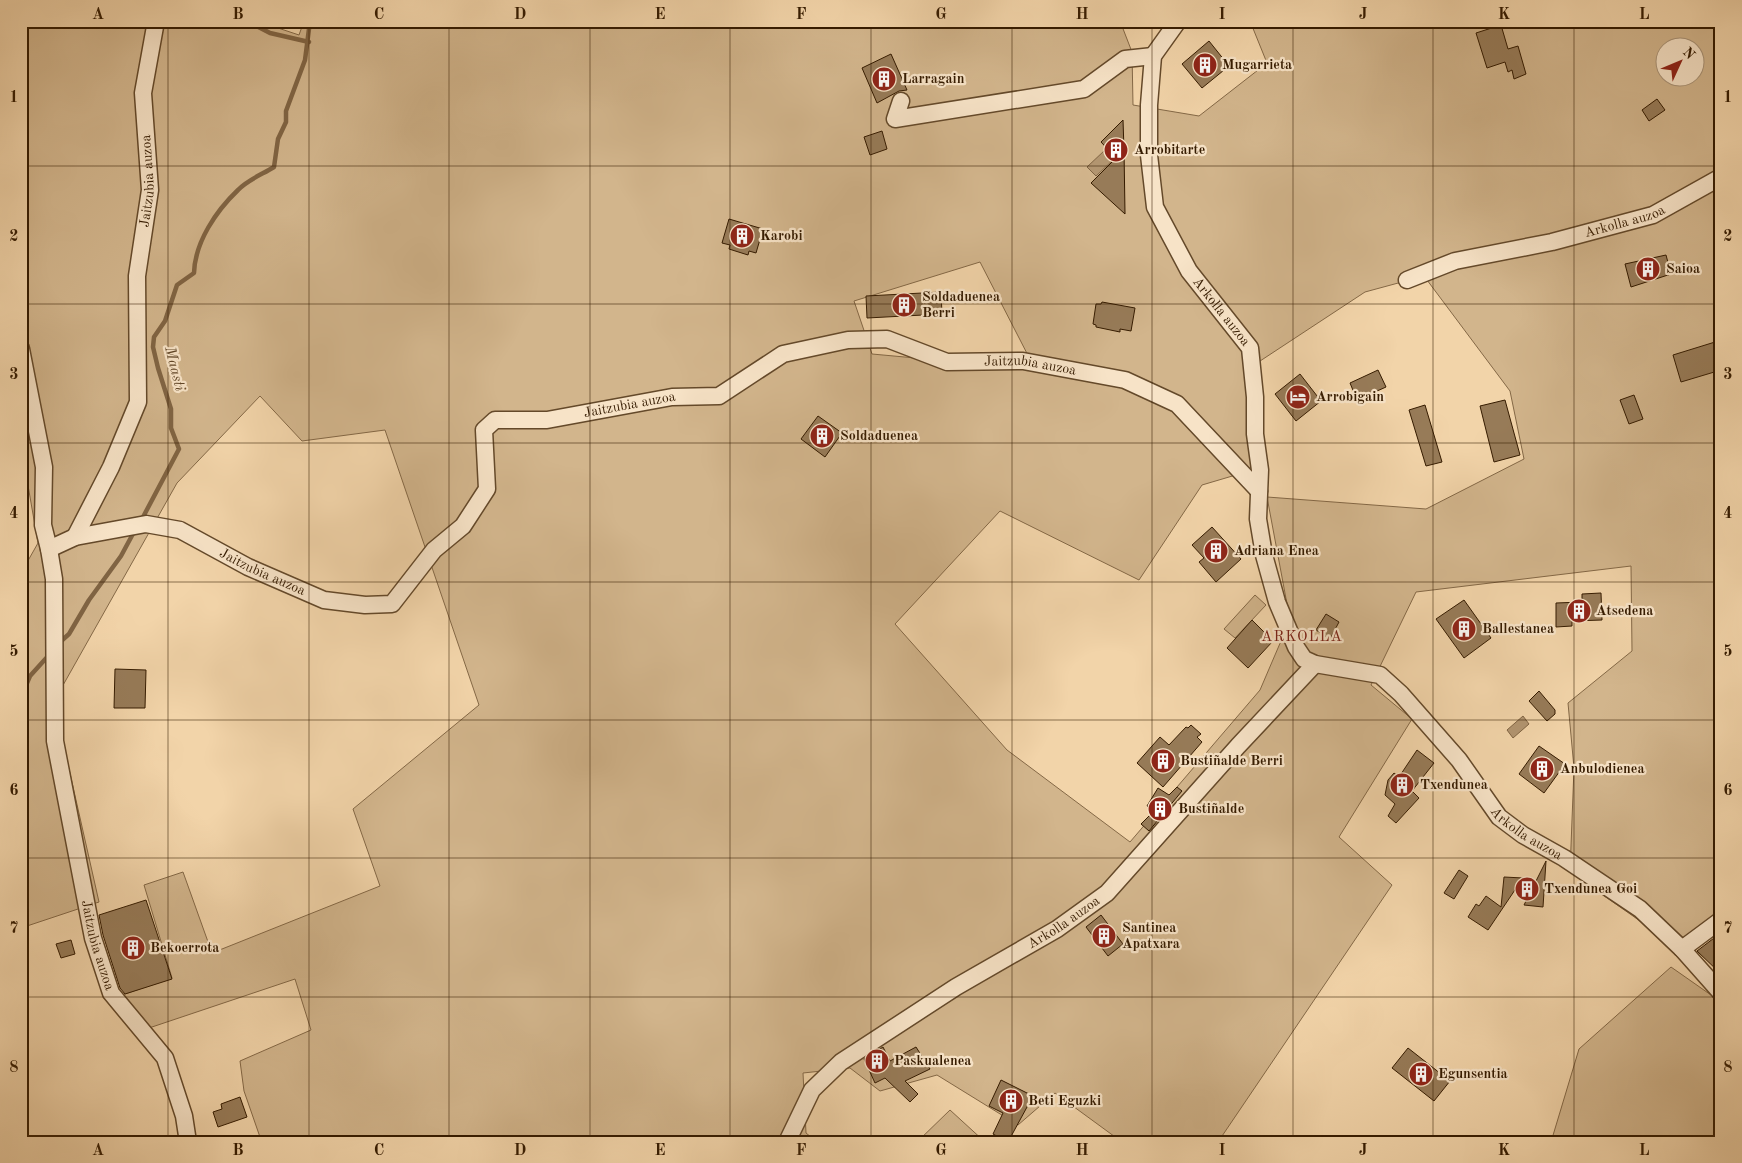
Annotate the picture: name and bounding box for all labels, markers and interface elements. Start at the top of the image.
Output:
text: A [92,7,104,23]
text: B [232,7,244,23]
text: C [374,7,384,23]
text: D [514,7,526,23]
text: E [654,7,666,23]
text: F [796,7,807,23]
text: G [935,7,947,23]
text: H [1075,7,1089,23]
text: I [1218,7,1226,23]
text: J [1359,7,1368,23]
text: K [1498,7,1510,23]
text: L [1639,7,1650,23]
north arrow [1654,38,1704,88]
text: N [1680,45,1698,63]
building icon: Mugarrieta [1192,52,1218,78]
place label: Mugarrieta [1222,58,1292,72]
building icon: Larragain [871,66,897,92]
place label: Larragain [902,72,965,86]
text: 1 [9,90,19,106]
text: 1 [1723,90,1733,106]
street label: Jaitzubia auzoa [137,134,157,228]
building icon: Arrobitarte [1103,137,1129,163]
place label: Arrobitarte [1134,143,1205,157]
street label: Arkolla auzoa [1583,203,1668,240]
building icon: Karobi [729,223,755,249]
text: 2 [9,229,19,245]
place label: Karobi [760,229,803,243]
text: 2 [1723,229,1733,245]
building icon: Saioa [1635,256,1661,282]
place label: Saioa [1666,262,1700,276]
street label: Arkolla auzoa [1190,275,1253,349]
place label: Soldaduenea Berri [922,290,1000,320]
building icon: Soldaduenea Berri [891,292,917,318]
water label: Maasti [161,344,187,393]
street label: Jaitzubia auzoa [984,354,1078,378]
text: 3 [9,367,19,383]
text: 3 [1723,367,1733,383]
hotel icon: Arrobigain [1285,384,1311,410]
street label: Jaitzubia auzoa [583,389,677,420]
place label: Arrobigain [1316,390,1384,404]
building icon: Soldaduenea [809,423,835,449]
place label: Soldaduenea [840,429,918,443]
text: 4 [9,506,19,522]
text: 4 [1723,506,1733,522]
building icon: Adriana Enea [1203,538,1229,564]
place label: Adriana Enea [1234,544,1319,558]
street label: Jaitzubia auzoa [217,546,308,598]
building icon: Atsedena [1566,598,1592,624]
place label: Atsedena [1596,604,1653,618]
building icon: Ballestanea [1451,616,1477,642]
place label: Ballestanea [1482,622,1554,636]
district label: ARKOLLA [1261,630,1343,645]
text: 5 [9,644,19,660]
text: 5 [1723,644,1733,660]
building icon: Bustiñalde Berri [1150,748,1176,774]
place label: Bustiñalde Berri [1180,754,1283,768]
building icon: Anbulodienea [1529,756,1555,782]
place label: Anbulodienea [1560,762,1645,776]
building icon: Txendunea [1389,772,1415,798]
place label: Txendunea [1420,778,1488,792]
text: 6 [9,783,19,799]
text: 6 [1723,783,1733,799]
building icon: Bustiñalde [1147,796,1173,822]
place label: Bustiñalde [1178,802,1244,816]
street label: Arkolla auzoa [1488,805,1564,862]
building icon: Txendunea Goi [1514,876,1540,902]
place label: Txendunea Goi [1544,882,1637,896]
street label: Arkolla auzoa [1025,893,1103,951]
street label: Jaitzubia auzoa [79,899,117,992]
text: 7 [9,921,19,937]
place label: Santinea Apatxara [1122,921,1180,951]
text: 7 [1723,921,1733,937]
building icon: Santinea Apatxara [1091,923,1117,949]
building icon: Bekoerrota [120,935,146,961]
place label: Bekoerrota [150,941,219,955]
building icon: Paskualenea [864,1048,890,1074]
place label: Paskualenea [894,1054,971,1068]
text: 8 [9,1060,19,1076]
text: 8 [1723,1060,1733,1076]
building icon: Egunsentia [1408,1061,1434,1087]
place label: Egunsentia [1438,1067,1508,1081]
building icon: Beti Eguzki [998,1088,1024,1114]
place label: Beti Eguzki [1028,1094,1101,1108]
text: A [92,1143,104,1159]
text: B [232,1143,244,1159]
text: C [374,1143,384,1159]
text: D [514,1143,526,1159]
text: E [654,1143,666,1159]
text: F [796,1143,807,1159]
text: G [935,1143,947,1159]
text: H [1075,1143,1089,1159]
text: I [1218,1143,1226,1159]
text: J [1359,1143,1368,1159]
text: K [1498,1143,1510,1159]
text: L [1639,1143,1650,1159]

